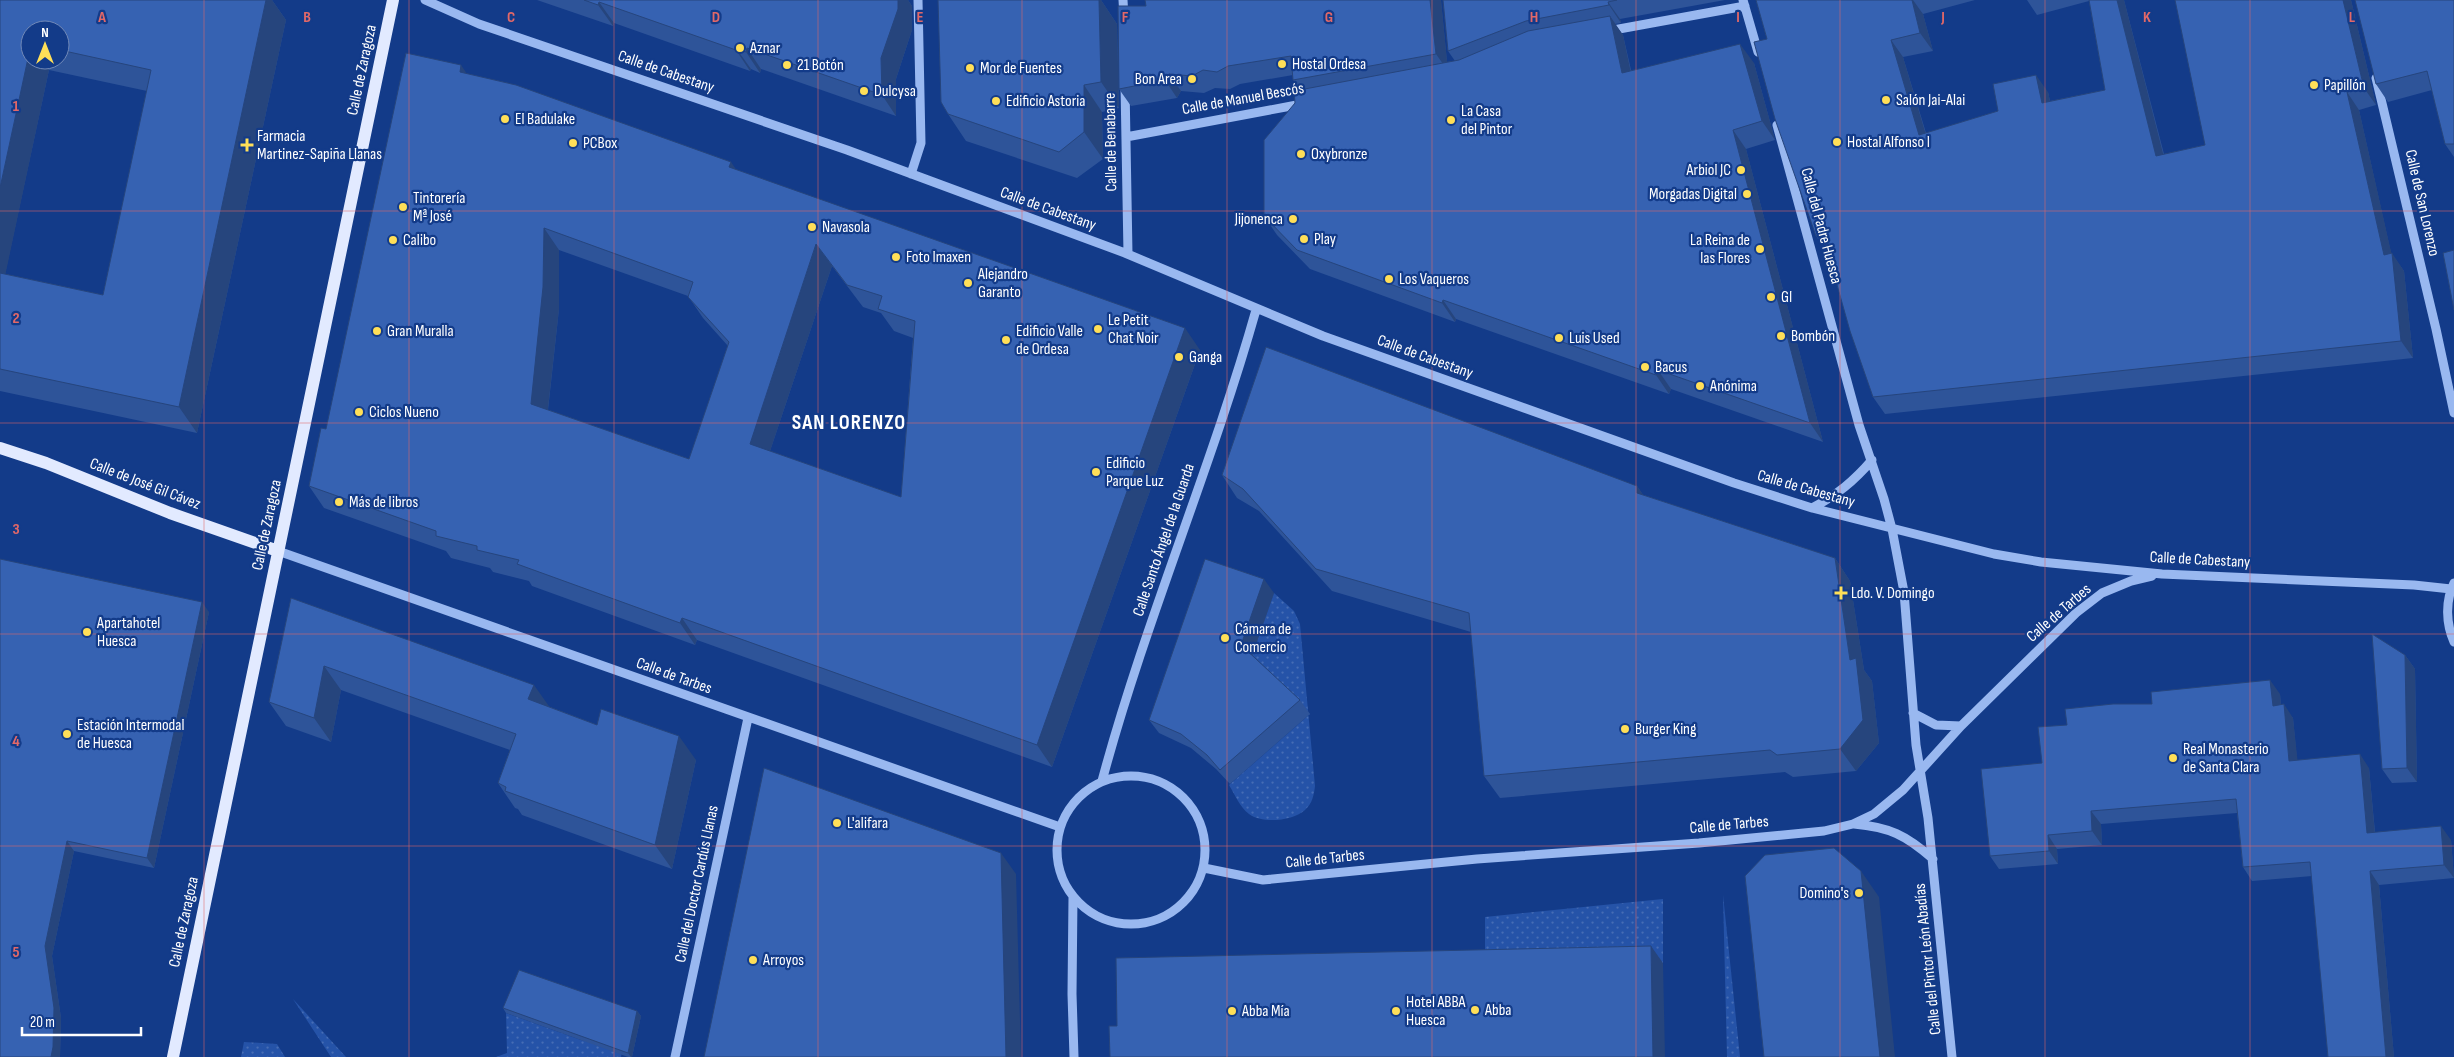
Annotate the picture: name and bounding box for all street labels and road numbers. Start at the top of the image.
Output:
street label: Calle de Zaragoza [343,23,381,117]
street label: Calle de Cabestany [615,47,717,97]
street label: Calle de Manuel Bescós [1181,79,1306,119]
street label: Calle de Benabarre [1101,92,1121,192]
street label: Calle de San Lorenzo [2401,148,2443,258]
street label: Calle del Padre Huesca [1796,166,1846,286]
street label: Calle de Cabestany [997,183,1099,235]
street label: Calle de Cabestany [1374,331,1476,383]
street label: Calle de José Gil Cávez [87,454,203,514]
street label: Calle Santo Ángel de la Guarda [1129,461,1199,619]
street label: Calle de Cabestany [1755,466,1857,512]
street label: Calle de Zaragoza [248,478,286,572]
street label: Calle de Cabestany [2149,548,2251,572]
street label: Calle de Tarbes [2023,580,2095,646]
street label: Calle de Tarbes [634,654,715,699]
street label: Calle del Doctor Cardús Llanas [671,804,723,964]
street label: Calle de Tarbes [1689,812,1770,838]
street label: Calle de Tarbes [1285,845,1366,873]
street label: Calle de Zaragoza [165,875,203,969]
street label: Calle del Pintor León Abadías [1911,882,1945,1036]

